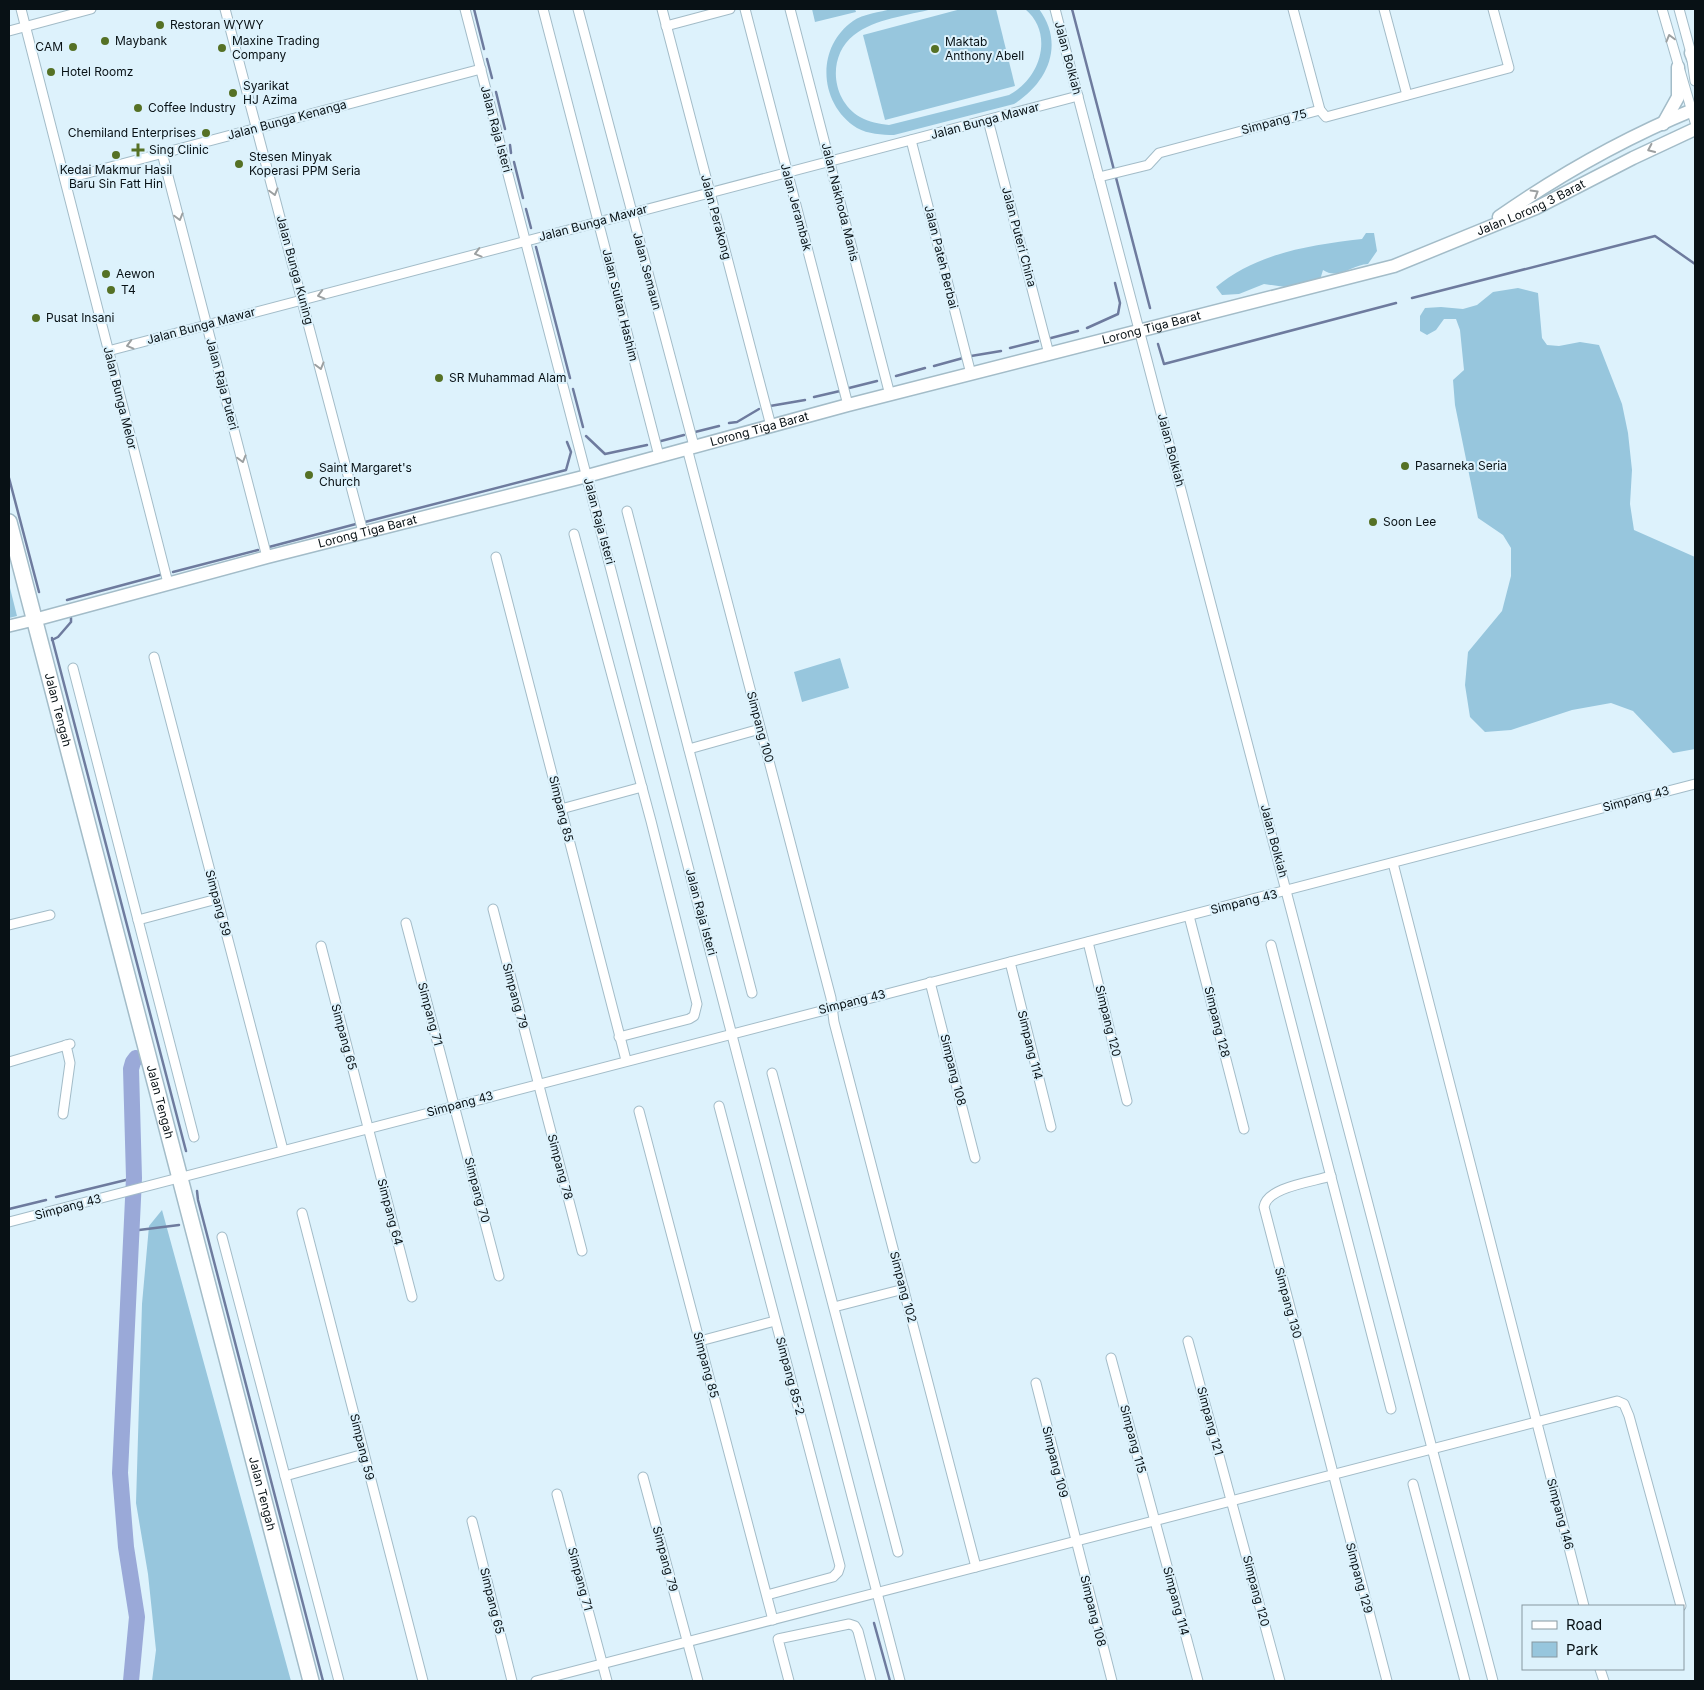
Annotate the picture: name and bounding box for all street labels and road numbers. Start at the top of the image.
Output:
street label: Jalan Bolkiah [1052,20,1085,96]
street label: Jalan Raja Isteri [478,84,515,174]
street label: Jalan Bunga Kenanga [226,96,348,143]
street label: Jalan Bunga Mawar [929,99,1041,142]
street label: Simpang 75 [1240,106,1308,137]
street label: Jalan Nakhoda Manis [818,141,862,263]
street label: Jalan Jerambak [778,161,815,253]
street label: Jalan Perakong [698,173,735,261]
street label: Jalan Lorong 3 Barat [1474,176,1587,239]
street label: Jalan Puteri China [999,185,1040,288]
street label: Jalan Bunga Mawar [537,201,649,244]
street label: Jalan Pateh Berbai [921,204,962,310]
street label: Jalan Bunga Kuning [274,214,317,326]
street label: Jalan Semaun [630,230,665,311]
street label: Jalan Sultan Hashim [599,247,642,363]
street label: Jalan Bunga Mawar [145,304,257,347]
street label: Lorong Tiga Barat [1100,307,1202,347]
street label: Jalan Raja Puteri [203,336,242,431]
street label: Jalan Bunga Melor [100,345,141,451]
street label: Lorong Tiga Barat [708,408,810,449]
street label: Jalan Bolkiah [1155,412,1188,488]
street label: Jalan Raja Isteri [581,476,618,566]
street label: Lorong Tiga Barat [316,511,418,551]
street label: Jalan Tengah [42,671,75,748]
street label: Simpang 100 [744,690,777,764]
street label: Simpang 85 [546,774,577,844]
street label: Simpang 43 [1601,782,1671,815]
street label: Jalan Bolkiah [1258,803,1291,879]
street label: Jalan Raja Isteri [683,867,720,957]
street label: Simpang 59 [202,868,235,938]
street label: Simpang 43 [1209,886,1279,917]
street label: Simpang 79 [500,961,531,1030]
street label: Simpang 71 [415,981,446,1047]
street label: Simpang 120 [1092,984,1125,1058]
street label: Simpang 128 [1201,985,1234,1059]
street label: Simpang 43 [817,986,887,1017]
street label: Simpang 65 [328,1002,361,1072]
street label: Simpang 114 [1015,1009,1046,1081]
street label: Simpang 108 [937,1033,970,1107]
street label: Jalan Tengah [144,1063,177,1140]
street label: Simpang 43 [425,1087,495,1120]
street label: Simpang 78 [545,1132,576,1201]
street label: Simpang 70 [462,1155,493,1224]
street label: Simpang 64 [374,1177,407,1247]
street label: Simpang 43 [33,1190,103,1223]
street label: Simpang 102 [887,1250,920,1324]
street label: Simpang 130 [1272,1266,1305,1340]
street label: Simpang 85 [690,1330,723,1400]
street label: Simpang 85-2 [773,1335,808,1417]
street label: Simpang 121 [1194,1385,1227,1457]
street label: Simpang 115 [1117,1403,1150,1475]
street label: Simpang 59 [347,1412,378,1482]
street label: Simpang 109 [1039,1425,1072,1499]
street label: Jalan Tengah [246,1455,279,1532]
street label: Simpang 146 [1544,1477,1577,1551]
street label: Simpang 79 [650,1524,681,1593]
street label: Simpang 129 [1343,1541,1376,1615]
street label: Simpang 71 [565,1546,596,1612]
street label: Simpang 120 [1240,1554,1273,1628]
street label: Simpang 114 [1160,1565,1193,1637]
street label: Simpang 65 [477,1566,508,1636]
street label: Simpang 108 [1077,1574,1110,1648]

